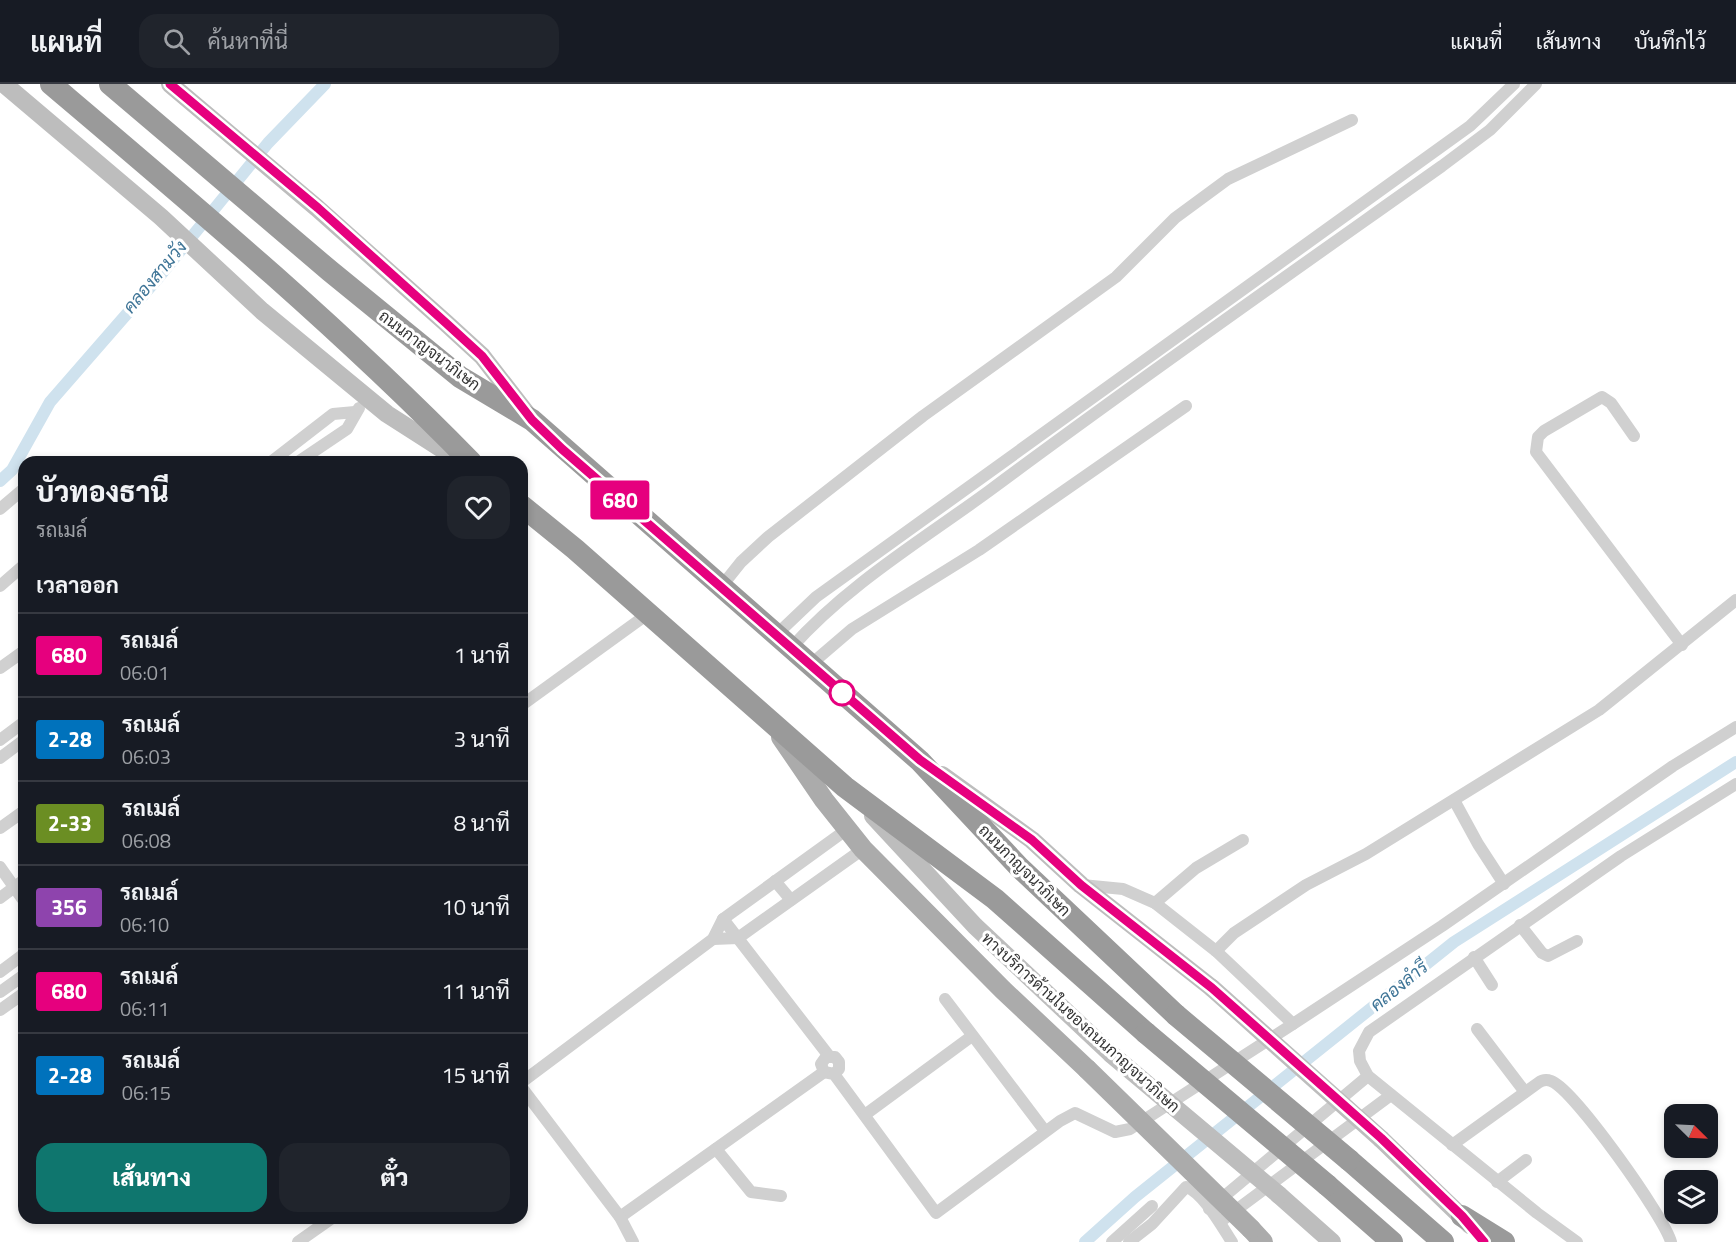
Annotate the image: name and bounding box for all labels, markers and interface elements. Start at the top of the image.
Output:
search box [139,14,559,68]
text: แผนที่ [30,20,103,63]
text: ค้นหาที่นี่ [208,24,288,58]
icon: search [160,25,193,58]
text: แผนที่ [1450,25,1503,57]
text: เส้นทาง [1536,25,1601,57]
text: บันทึกไว้ [1634,25,1706,57]
water label: คลองสามวัง [116,234,193,319]
street label: ถนนกาญจนาภิเษก [374,304,486,396]
text: บัวทองธานี [36,470,169,513]
button: heart [447,476,510,539]
line badge: 680 [586,480,654,520]
text: 680 [602,484,638,516]
text: รถเมล์ [36,514,87,545]
text: เวลาออก [36,568,119,602]
text: รถเมล์ [120,623,178,657]
text: 1 นาที [454,638,510,672]
text: 680 [51,639,87,671]
text: 06:01 [120,657,169,688]
unlabelled marker [829,680,855,706]
text: รถเมล์ [122,707,180,741]
text: 3 นาที [454,722,510,756]
text: 2-28 [48,723,92,755]
text: 06:03 [122,741,171,772]
text: รถเมล์ [122,791,180,825]
text: 8 นาที [454,806,510,840]
text: 2-33 [48,807,92,839]
street label: ถนนกาญจนาภิเษก [974,819,1076,921]
text: 06:08 [122,825,171,856]
text: รถเมล์ [120,875,178,909]
text: 10 นาที [441,890,510,924]
text: 356 [51,891,87,923]
text: 06:10 [120,909,169,940]
street label: ทางบริการด้านในของถนนกาญจนาภิเษก [976,926,1186,1118]
water label: คลองลำรี [1364,953,1435,1017]
text: รถเมล์ [120,959,178,993]
text: 11 นาที [441,974,510,1008]
text: 680 [51,975,87,1007]
text: 06:11 [120,993,169,1024]
text: รถเมล์ [122,1043,180,1077]
text: 15 นาที [441,1058,510,1092]
text: 2-28 [48,1059,92,1091]
text: 06:15 [122,1077,171,1108]
north arrow [1664,1104,1718,1158]
map controls [1664,1104,1718,1224]
button: เส้นทาง [36,1143,267,1212]
button: ตั๋ว [279,1143,510,1212]
button: layers [1664,1170,1718,1224]

